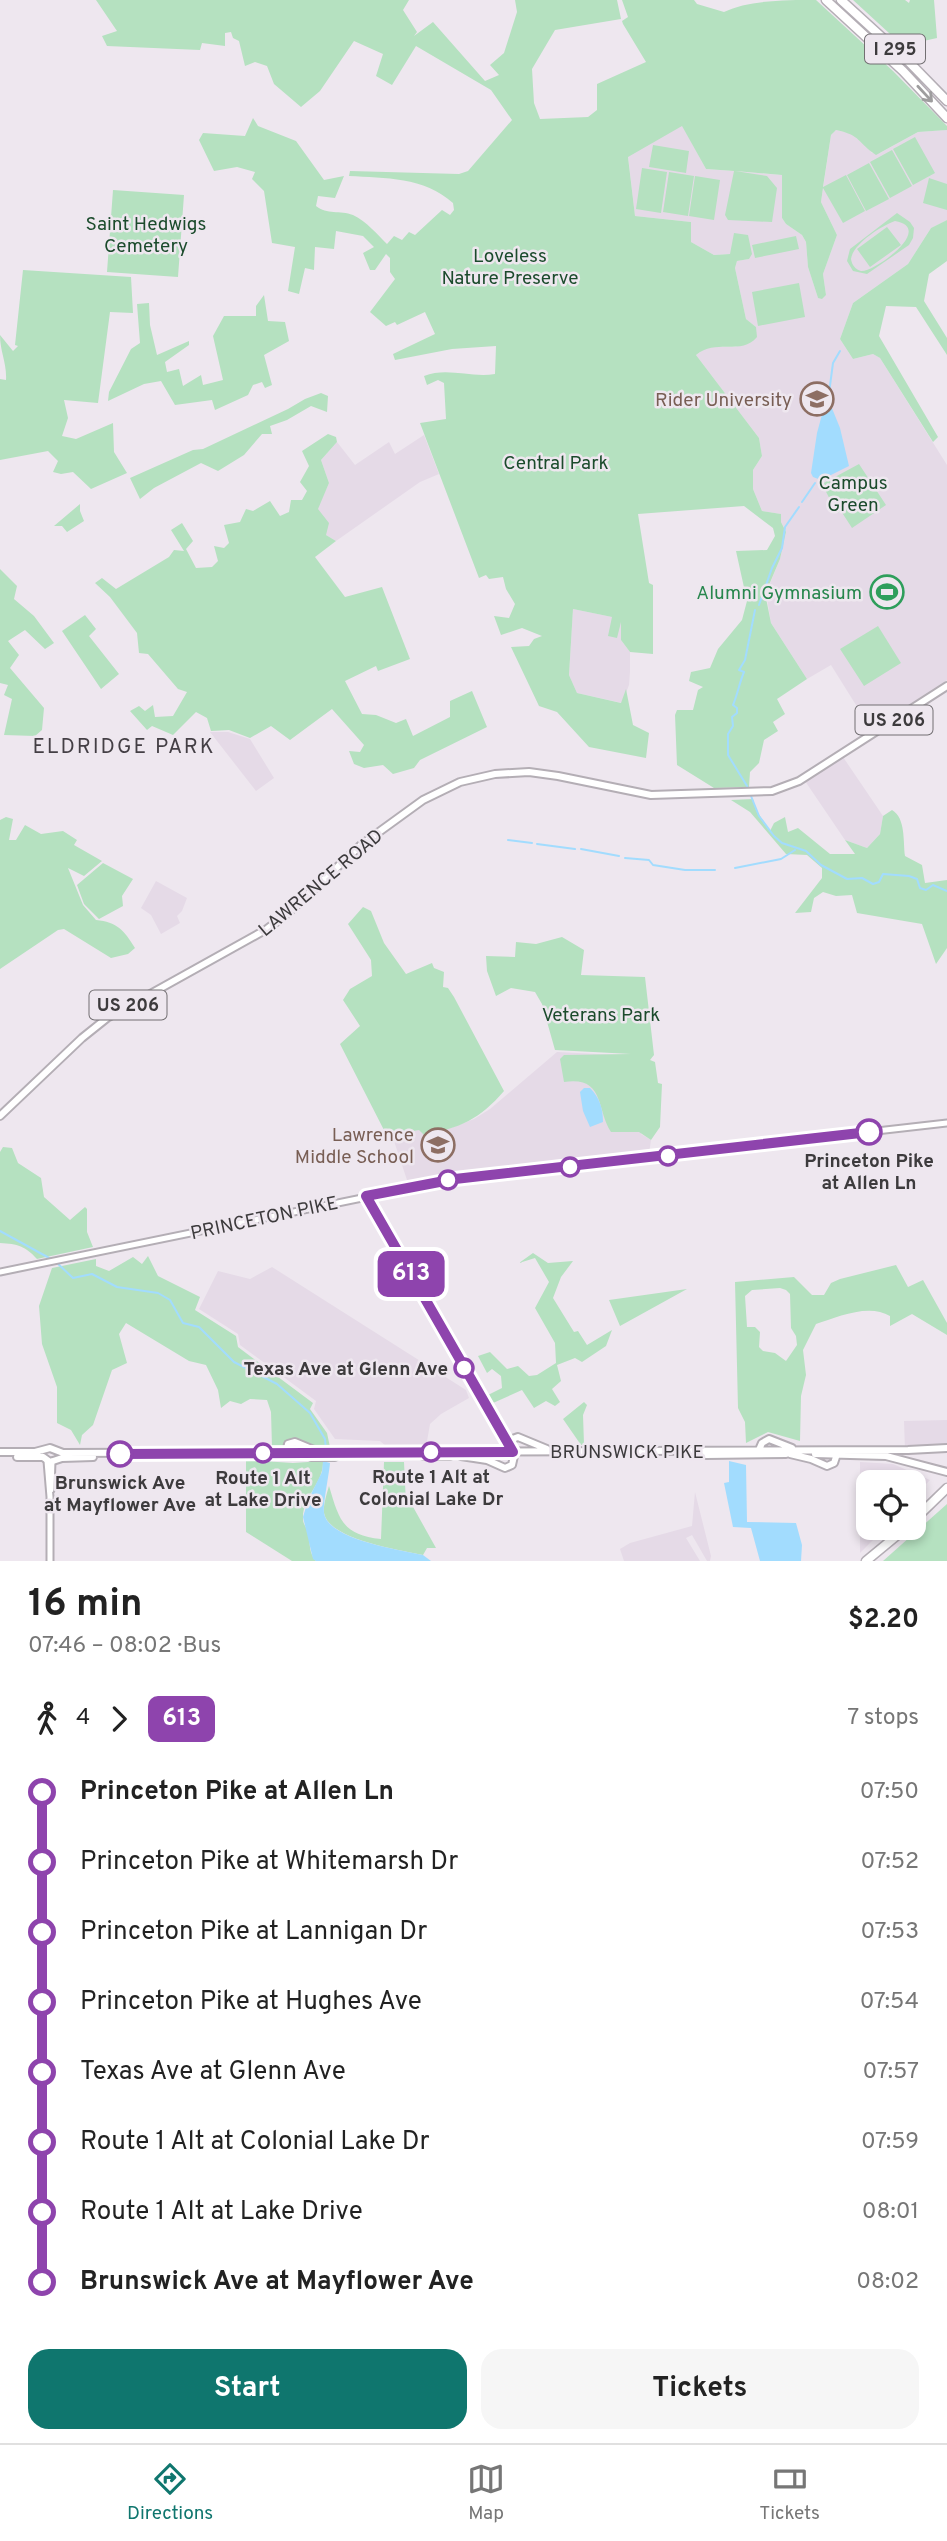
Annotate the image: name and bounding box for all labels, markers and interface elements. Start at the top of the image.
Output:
road number: I 295 [865,34,925,64]
one-way arrow [917,85,934,102]
park label: Saint Hedwigs Cemetery [86,213,206,259]
park label: Loveless Nature Preserve [441,245,579,291]
school or university icon: Rider University [798,380,836,418]
place label: Rider University [655,389,792,413]
park label: Central Park [503,452,609,476]
park label: Campus Green [818,472,888,518]
sports icon: Alumni Gymnasium [868,573,906,611]
place label: Alumni Gymnasium [696,582,862,606]
road number: US 206 [856,706,932,734]
district label: ELDRIDGE PARK [32,734,216,761]
street label: LAWRENCE ROAD [254,824,388,943]
road number: US 206 [90,990,166,1020]
park label: Veterans Park [542,1004,660,1028]
marker: Princeton Pike at Allen Ln [856,1119,882,1145]
place label: Lawrence Middle School [295,1124,414,1170]
school or university icon: Lawrence Middle School [419,1126,457,1164]
unlabelled marker [658,1146,678,1166]
place label: Princeton Pike at Allen Ln [804,1150,934,1196]
unlabelled marker [560,1157,580,1177]
unlabelled marker [438,1170,458,1190]
street label: PRINCETON PIKE [189,1192,340,1246]
line badge: 613 [371,1251,451,1297]
text: 613 [392,1259,430,1289]
place label: Texas Ave at Glenn Ave [244,1358,448,1382]
marker: Texas Ave at Glenn Ave [454,1358,474,1378]
marker: Brunswick Ave at Mayflower Ave [107,1441,133,1467]
street label: BRUNSWICK PIKE [550,1441,704,1465]
marker: Route 1 Alt at Colonial Lake Dr [421,1442,441,1462]
marker: Route 1 Alt at Lake Drive [253,1443,273,1463]
place label: Route 1 Alt at Colonial Lake Dr [359,1466,503,1512]
place label: Route 1 Alt at Lake Drive [205,1467,321,1513]
map controls [856,1470,926,1540]
button: locate [856,1470,926,1540]
place label: Brunswick Ave at Mayflower Ave [44,1472,196,1518]
text: 16 min [28,1581,143,1630]
text: $2.20 [848,1604,919,1637]
text: 07:46 – 08:02 · Bus [28,1632,221,1661]
icon: walk [28,1700,66,1738]
icon: forward [100,1700,138,1738]
text: 4 [76,1704,90,1733]
text: 613 [162,1704,201,1734]
text: 7 stops [847,1704,919,1733]
text: Princeton Pike at Allen Ln [80,1776,394,1809]
text: 07:50 [860,1778,919,1807]
text: Princeton Pike at Whitemarsh Dr [80,1846,458,1879]
text: 07:52 [860,1848,919,1877]
text: Princeton Pike at Lannigan Dr [80,1916,427,1949]
text: 07:53 [861,1918,919,1947]
text: Princeton Pike at Hughes Ave [80,1986,422,2019]
text: 07:54 [860,1988,919,2017]
text: Texas Ave at Glenn Ave [80,2056,346,2089]
text: 07:57 [863,2058,919,2087]
text: Route 1 Alt at Colonial Lake Dr [80,2126,430,2159]
text: 07:59 [861,2128,919,2157]
text: Route 1 Alt at Lake Drive [80,2196,363,2229]
text: 08:01 [862,2198,919,2227]
text: Brunswick Ave at Mayflower Ave [80,2266,474,2299]
text: 08:02 [856,2268,919,2297]
button: Start [28,2349,467,2429]
button: Tickets [481,2349,919,2429]
tab: Directions [127,2460,213,2526]
tab: Map [467,2460,505,2526]
tab: Tickets [759,2460,820,2526]

